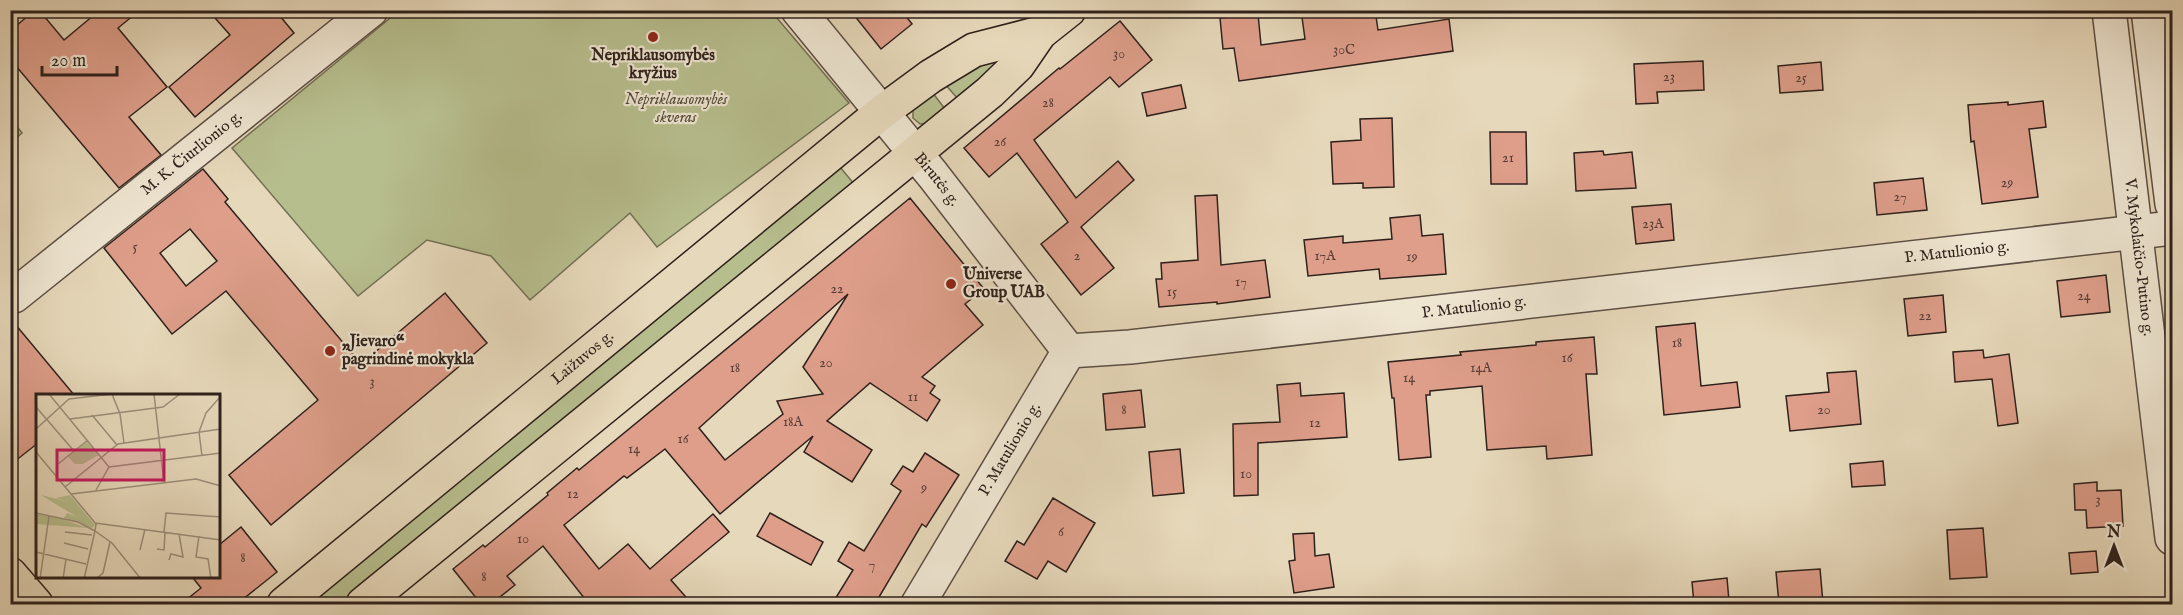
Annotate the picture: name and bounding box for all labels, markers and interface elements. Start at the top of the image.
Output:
marker: Nepriklausomybės kryžius [646,30,660,44]
scale bar [42,39,117,77]
house number: 30C [1333,41,1355,59]
house number: 30 [1113,45,1125,63]
place label: Nepriklausomybės kryžius [590,46,715,84]
text: 20 m [51,50,86,73]
house number: 23 [1663,68,1675,86]
house number: 25 [1795,69,1807,87]
park label: Nepriklausomybės skveras [625,90,728,128]
house number: 28 [1042,94,1054,112]
street label: M. K. Čiurlionio g. [137,107,247,200]
house number: 26 [994,133,1007,151]
street label: Birutės g. [909,149,964,211]
house number: 21 [1502,149,1514,167]
house number: 29 [2001,174,2013,192]
street label: V. Mykolaičio-Putino g. [2119,176,2158,337]
house number: 27 [1894,188,1906,206]
house number: 23A [1642,215,1664,233]
street label: P. Matulionio g. [1903,237,2010,268]
house number: 5 [132,238,138,256]
house number: 2 [1074,247,1081,265]
house number: 17A [1314,247,1336,265]
house number: 19 [1406,248,1418,266]
place label: Universe Group UAB [962,265,1045,303]
house number: 17 [1235,273,1247,291]
marker: Universe Group UAB [944,277,958,291]
house number: 22 [830,280,844,298]
house number: 15 [1167,283,1177,301]
house number: 24 [2077,287,2091,305]
street label: P. Matulionio g. [1421,292,1527,324]
house number: 22 [1918,307,1932,325]
street label: Laižuvos g. [548,327,618,390]
place label: „Jievaro“ pagrindinė mokykla [341,332,475,370]
house number: 18 [1672,334,1682,352]
marker: „Jievaro“ pagrindinė mokykla [323,344,337,358]
house number: 16 [1561,349,1574,367]
house number: 20 [819,354,833,372]
house number: 18 [730,359,740,377]
house number: 14A [1470,359,1492,377]
house number: 14 [1403,369,1415,387]
house number: 3 [369,373,375,391]
house number: 11 [908,388,918,406]
inset map [36,394,220,579]
street label: P. Matulionio g. [975,399,1046,500]
house number: 8 [1121,401,1127,419]
house number: 20 [1817,401,1831,419]
house number: 18A [783,413,804,431]
house number: 12 [1309,414,1321,432]
house number: 16 [677,430,690,448]
house number: 14 [628,440,640,458]
house number: 10 [1240,465,1252,483]
house number: 9 [920,479,927,497]
house number: 12 [567,485,579,503]
house number: 3 [2095,491,2101,509]
north arrow [2084,516,2144,576]
house number: 6 [1058,523,1065,541]
text: N [2106,523,2121,543]
house number: 10 [517,530,529,548]
house number: 8 [240,549,246,567]
house number: 7 [869,556,875,574]
house number: 8 [481,568,487,586]

